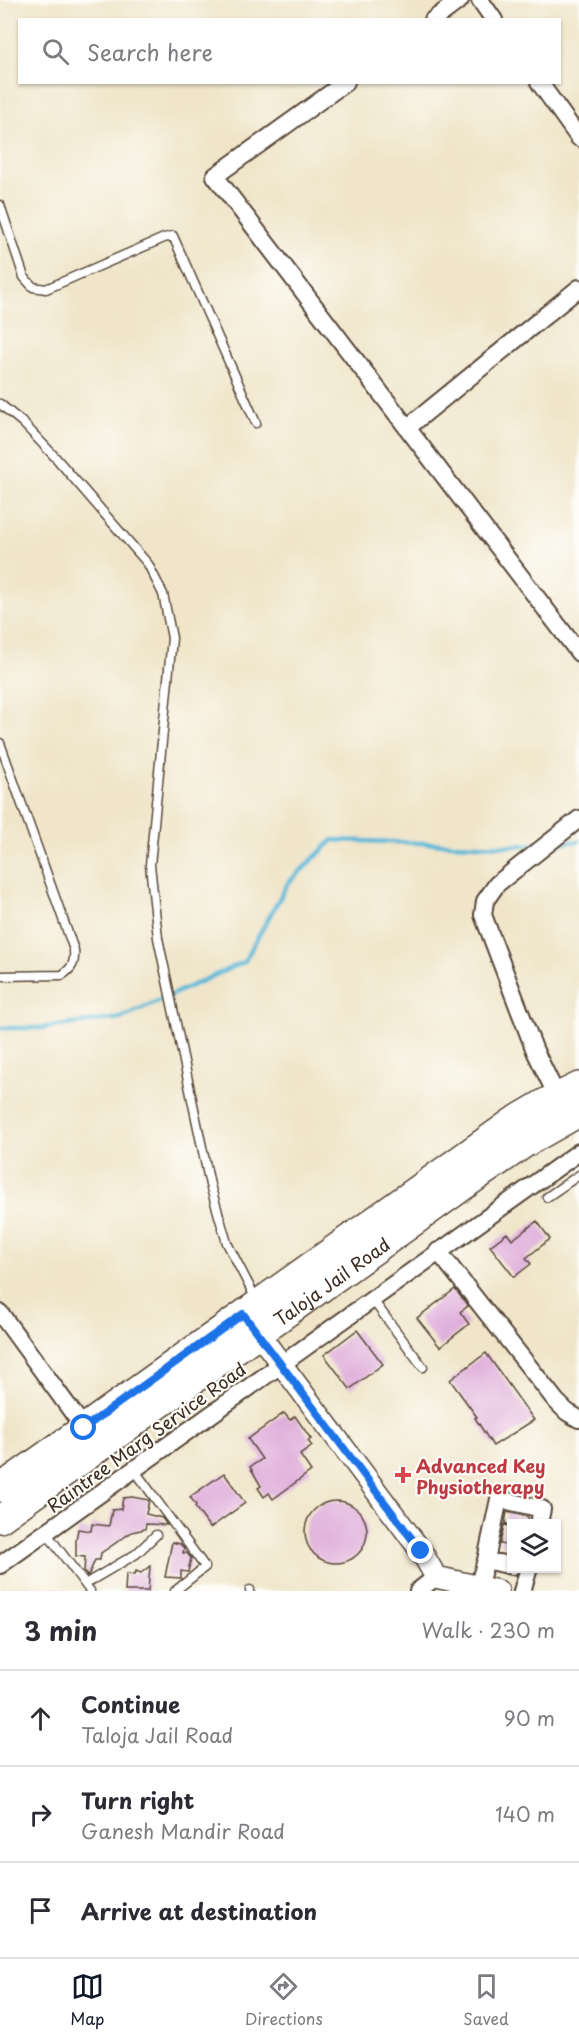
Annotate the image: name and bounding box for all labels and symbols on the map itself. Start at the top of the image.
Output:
street label: Taloja Jail Road [268,1230,395,1332]
street label: Raintree Marg Service Road [41,1355,251,1519]
route start [70,1414,96,1440]
place label: Advanced Key Physiotherapy [416,1452,545,1500]
marker: Advanced Key Physiotherapy [394,1466,412,1484]
route end [407,1537,433,1563]

